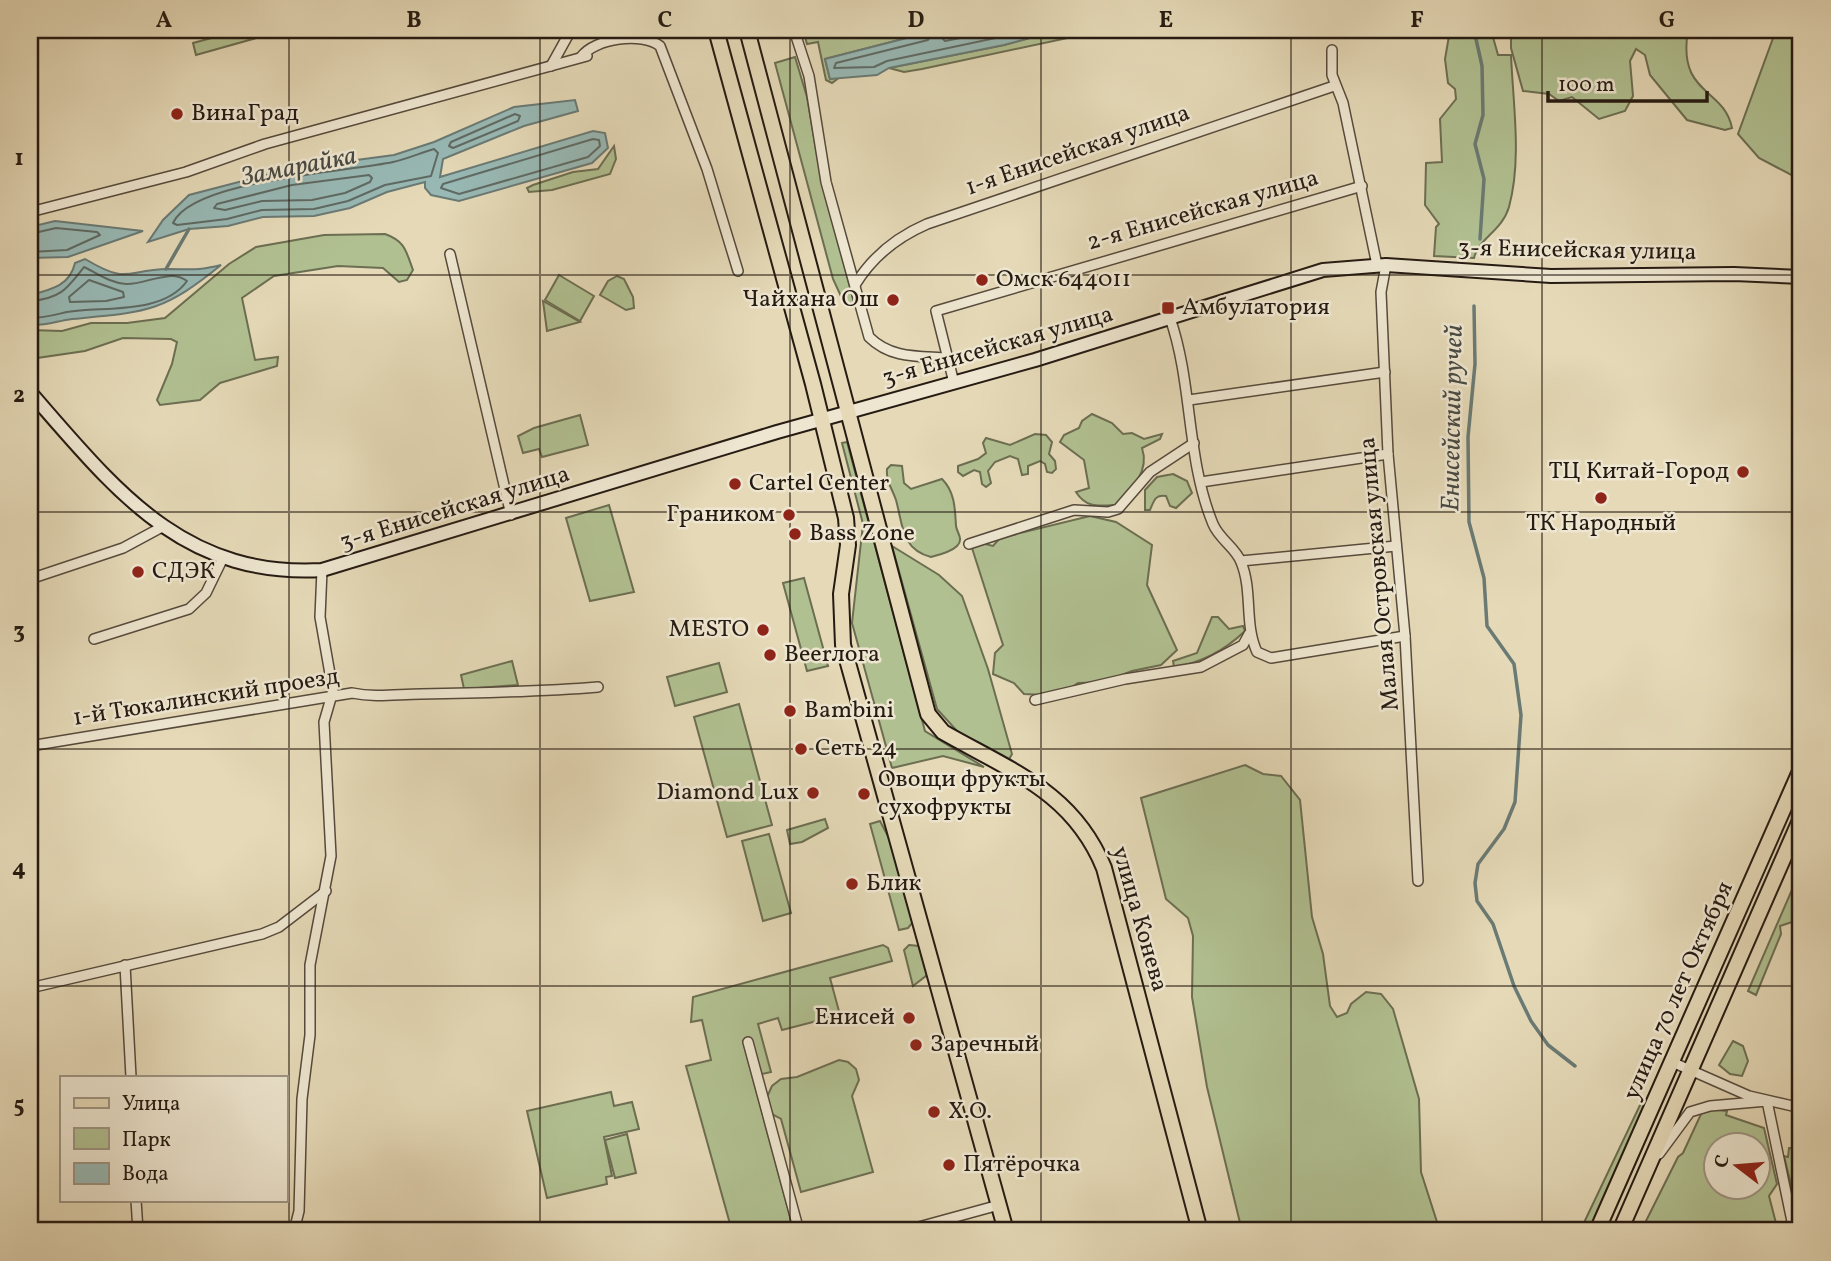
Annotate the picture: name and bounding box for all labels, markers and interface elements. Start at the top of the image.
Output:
text: A [156,5,172,37]
text: B [406,5,422,37]
text: C [658,5,672,37]
text: D [908,5,925,37]
text: E [1159,5,1173,37]
text: F [1410,5,1424,37]
text: G [1659,5,1675,37]
scale bar [1548,60,1707,104]
text: 100 m [1558,71,1615,100]
place label: ВинаГрад [191,97,299,131]
street label: 1-я Енисейская улица [961,97,1195,205]
marker: ВинаГрад [169,106,185,122]
water label: Замарайка [237,138,360,196]
text: 1 [14,143,24,175]
street label: 2-я Енисейская улица [1083,162,1323,260]
street label: 3-я Енисейская улица [1457,232,1697,270]
place label: Омск 644011 [996,263,1131,297]
marker: Омск 644011 [974,272,990,288]
place label: Чайхана Ош [742,283,879,317]
place label: Амбулатория [1182,291,1330,325]
marker: Чайхана Ош [885,292,901,308]
street label: 3-я Енисейская улица [878,298,1118,396]
marker: Амбулатория [1160,300,1176,316]
water label: Енисейский ручей [1433,324,1473,512]
text: 2 [13,380,25,412]
street label: Малая Островская улица [1351,436,1409,712]
place label: ТЦ Китай-Город [1548,455,1729,489]
street label: 3-я Енисейская улица [336,458,574,560]
marker: ТЦ Китай-Город [1735,464,1751,480]
place label: Cartel Center [749,467,889,501]
marker: Cartel Center [727,476,743,492]
marker: ТК Народный [1593,490,1609,506]
place label: Граником [666,498,775,532]
marker: Граником [781,507,797,523]
place label: ТК Народный [1526,507,1676,541]
place label: Bass Zone [809,517,915,551]
marker: Bass Zone [787,526,803,542]
place label: СДЭК [152,555,216,589]
marker: СДЭК [130,564,146,580]
place label: MESTO [669,613,749,647]
text: 3 [13,616,25,648]
marker: MESTO [755,622,771,638]
place label: Beerлога [784,638,880,672]
marker: Beerлога [762,647,778,663]
street label: 1-й Тюкалинский проезд [70,660,342,736]
place label: Bambini [804,694,894,728]
marker: Bambini [782,703,798,719]
place label: Сеть 24 [815,732,897,766]
marker: Сеть 24 [793,741,809,757]
place label: Овощи фрукты сухофрукты [878,763,1046,825]
place label: Diamond Lux [656,776,799,810]
marker: Diamond Lux [805,785,821,801]
marker: Овощи фрукты сухофрукты [856,786,872,802]
street label: улица Конева [1102,842,1176,996]
text: 4 [12,853,26,885]
place label: Блик [866,867,922,901]
marker: Блик [844,876,860,892]
street label: улица 70 лет Октября [1615,876,1743,1106]
place label: Енисей [815,1001,895,1035]
marker: Енисей [901,1010,917,1026]
place label: Заречный [930,1028,1039,1062]
marker: Заречный [908,1037,924,1053]
legend [60,1076,287,1202]
text: 5 [13,1090,25,1122]
text: Улица [122,1090,180,1119]
place label: X.O. [948,1095,992,1129]
marker: X.O. [926,1104,942,1120]
text: Парк [122,1126,171,1155]
north arrow [1702,1132,1772,1202]
place label: Пятёрочка [963,1148,1081,1182]
text: С [1708,1152,1737,1171]
marker: Пятёрочка [941,1157,957,1173]
text: Вода [122,1160,169,1189]

